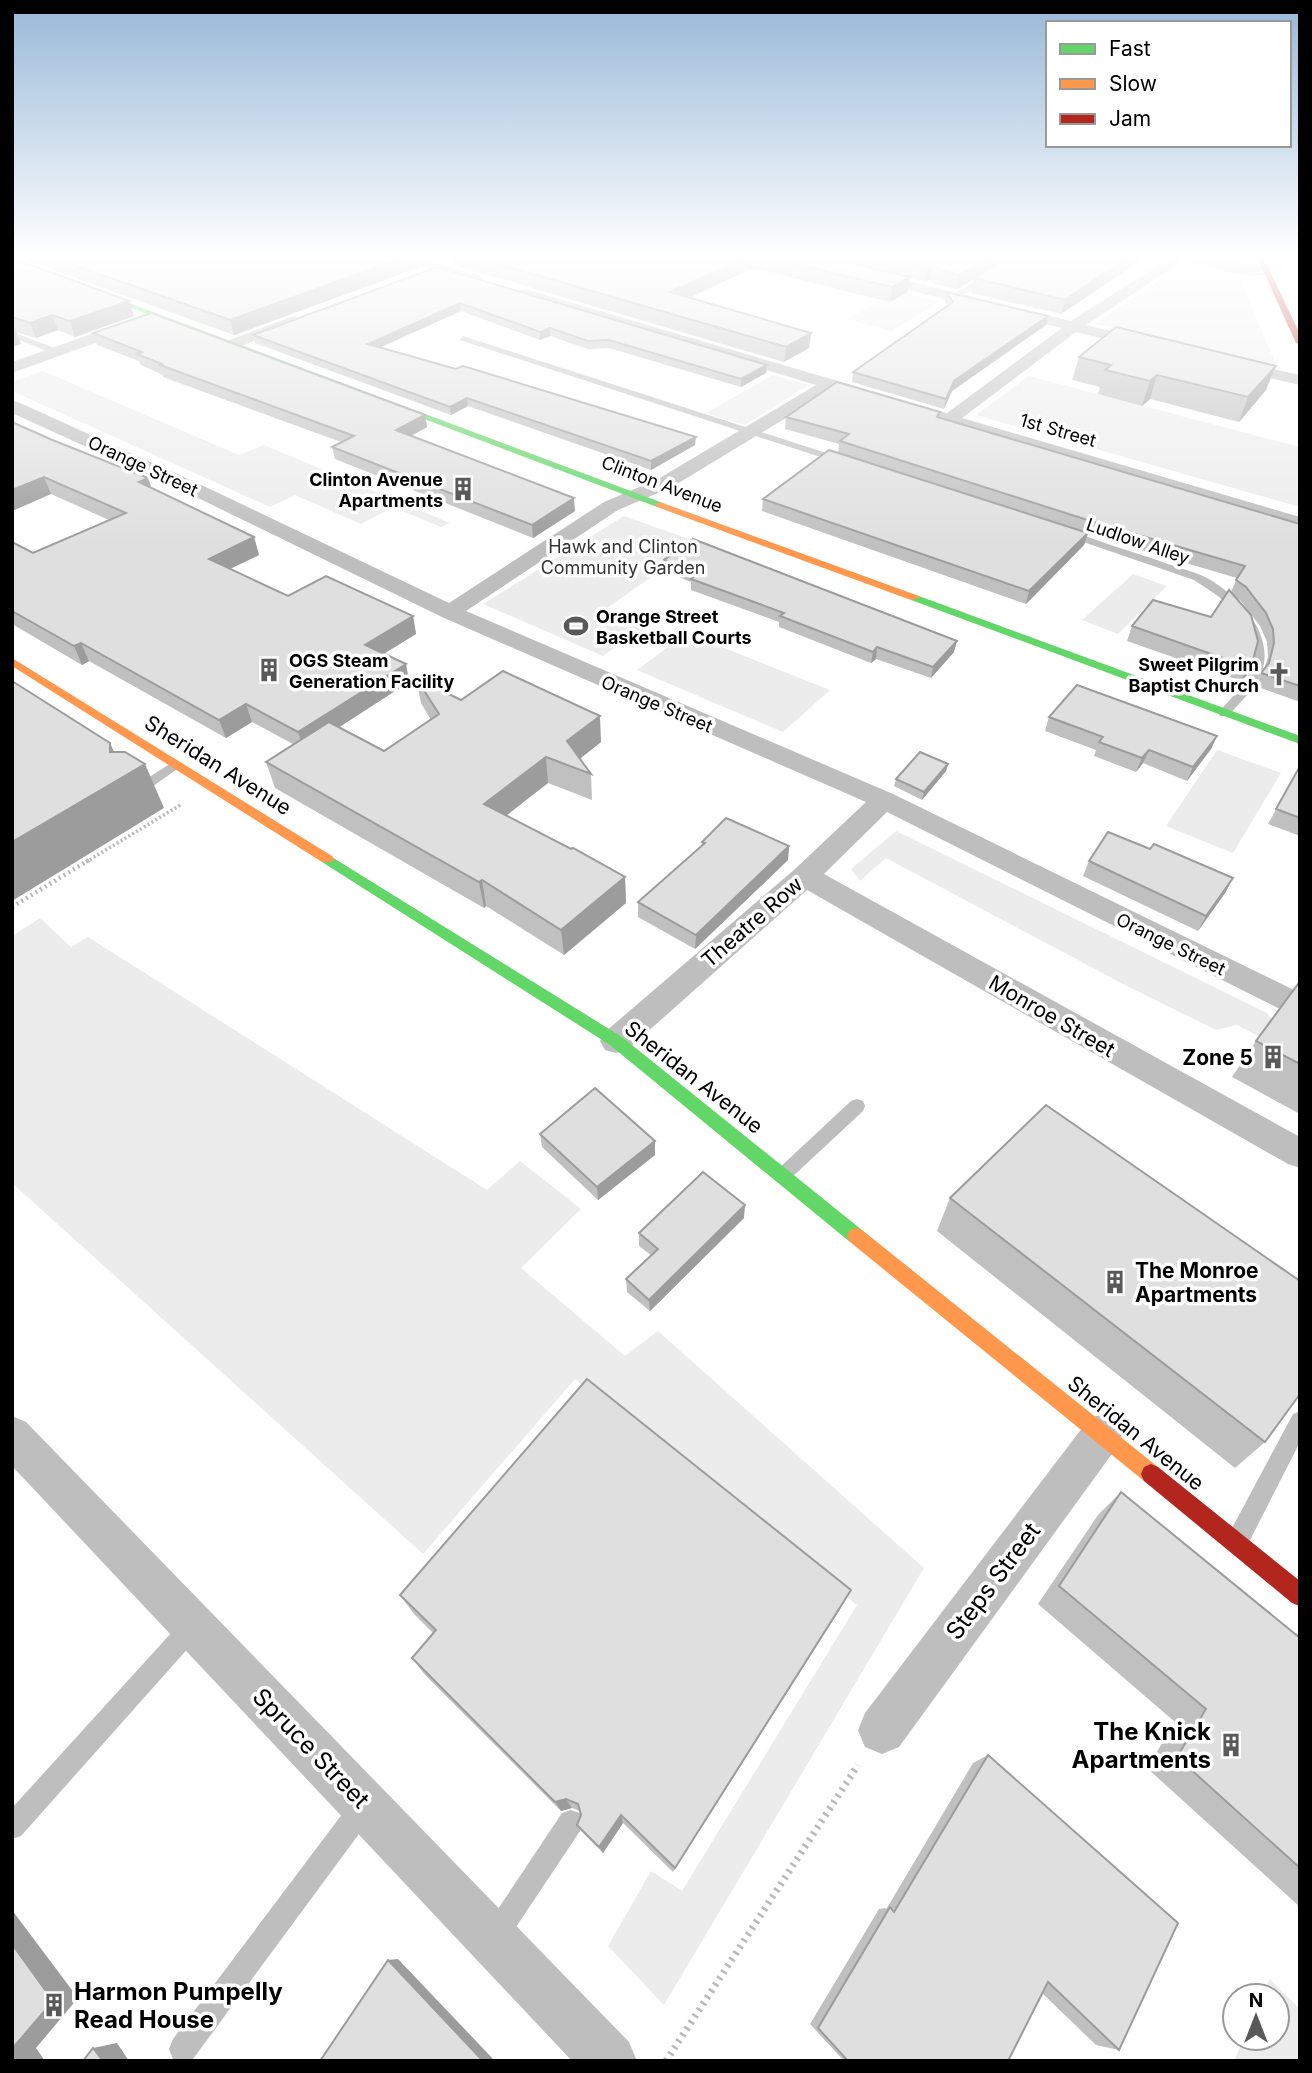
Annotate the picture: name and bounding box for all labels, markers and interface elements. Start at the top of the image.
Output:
legend [1046,21,1291,147]
text: Fast [1109,36,1151,61]
text: Slow [1109,71,1157,96]
text: Jam [1109,106,1151,131]
street label: 1st Street [1017,409,1099,451]
street label: Orange Street [85,431,201,501]
street label: Clinton Avenue [599,451,725,517]
place label: Clinton Avenue Apartments [309,469,443,511]
building icon: Clinton Avenue Apartments [449,475,477,503]
street label: Ludlow Alley [1084,514,1192,568]
park label: Hawk and Clinton Community Garden [541,536,705,578]
place label: Orange Street Basketball Courts [596,606,752,648]
sports icon: Orange Street Basketball Courts [562,612,590,640]
place label: OGS Steam Generation Facility [289,650,455,692]
place label: Sweet Pilgrim Baptist Church [1128,654,1259,696]
building icon: OGS Steam Generation Facility [255,656,283,684]
church icon: Sweet Pilgrim Baptist Church [1265,660,1293,688]
street label: Orange Street [598,671,716,737]
street label: Sheridan Avenue [140,710,296,820]
street label: Theatre Row [696,871,808,973]
street label: Orange Street [1113,909,1229,979]
street label: Monroe Street [984,970,1120,1062]
street label: Sheridan Avenue [620,1015,768,1139]
building icon: Zone 5 [1259,1043,1287,1071]
place label: Zone 5 [1182,1045,1253,1070]
place label: The Monroe Apartments [1135,1258,1259,1307]
building icon: The Monroe Apartments [1101,1268,1129,1296]
street label: Sheridan Avenue [1063,1370,1209,1496]
street label: Steps Street [940,1517,1046,1645]
street label: Spruce Street [247,1682,376,1814]
place label: The Knick Apartments [1072,1717,1211,1774]
building icon: The Knick Apartments [1217,1731,1245,1759]
place label: Harmon Pumpelly Read House [74,1977,283,2034]
north arrow [1221,1982,1291,2052]
text: N [1249,1989,1263,2012]
building icon: Harmon Pumpelly Read House [40,1991,68,2019]

